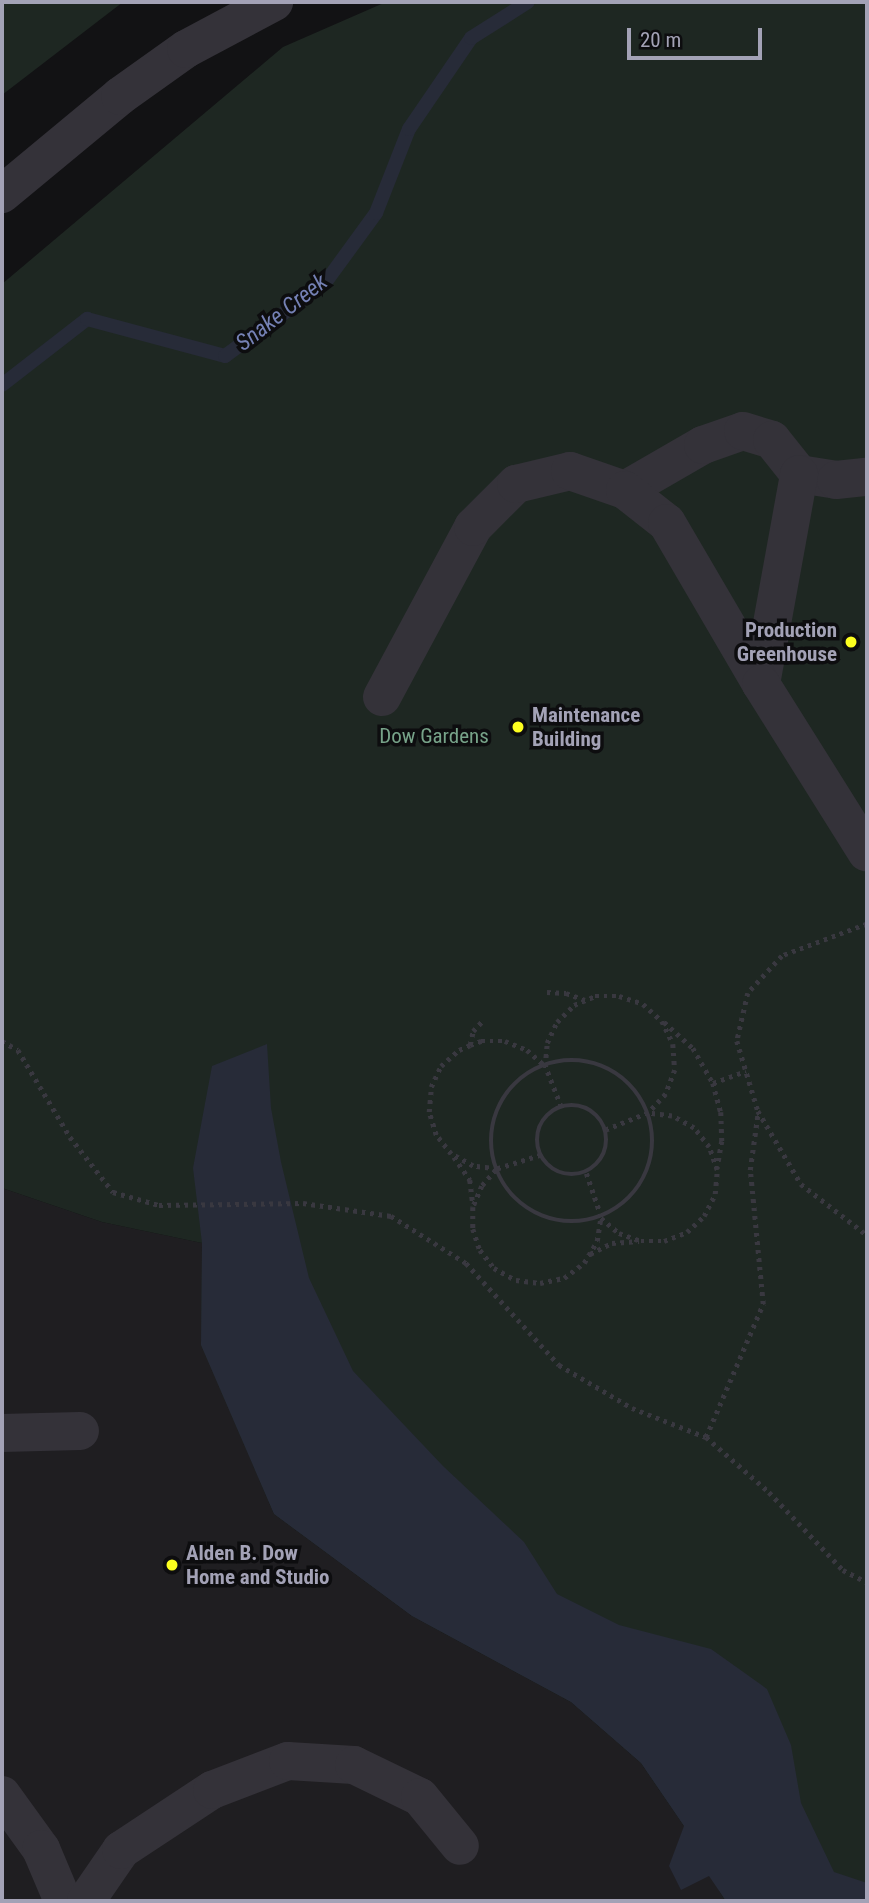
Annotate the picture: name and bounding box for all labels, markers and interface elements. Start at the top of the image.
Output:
scale bar [631,14,766,58]
text: 20 m [640,28,681,52]
water label: Snake Creek [231,269,333,357]
place label: Production Greenhouse [737,617,837,667]
marker: Production Greenhouse [843,634,859,650]
place label: Maintenance Building [532,702,640,752]
marker: Maintenance Building [510,719,526,735]
park label: Dow Gardens [379,723,489,749]
place label: Alden B. Dow Home and Studio [186,1540,330,1590]
marker: Alden B. Dow Home and Studio [164,1557,180,1573]

